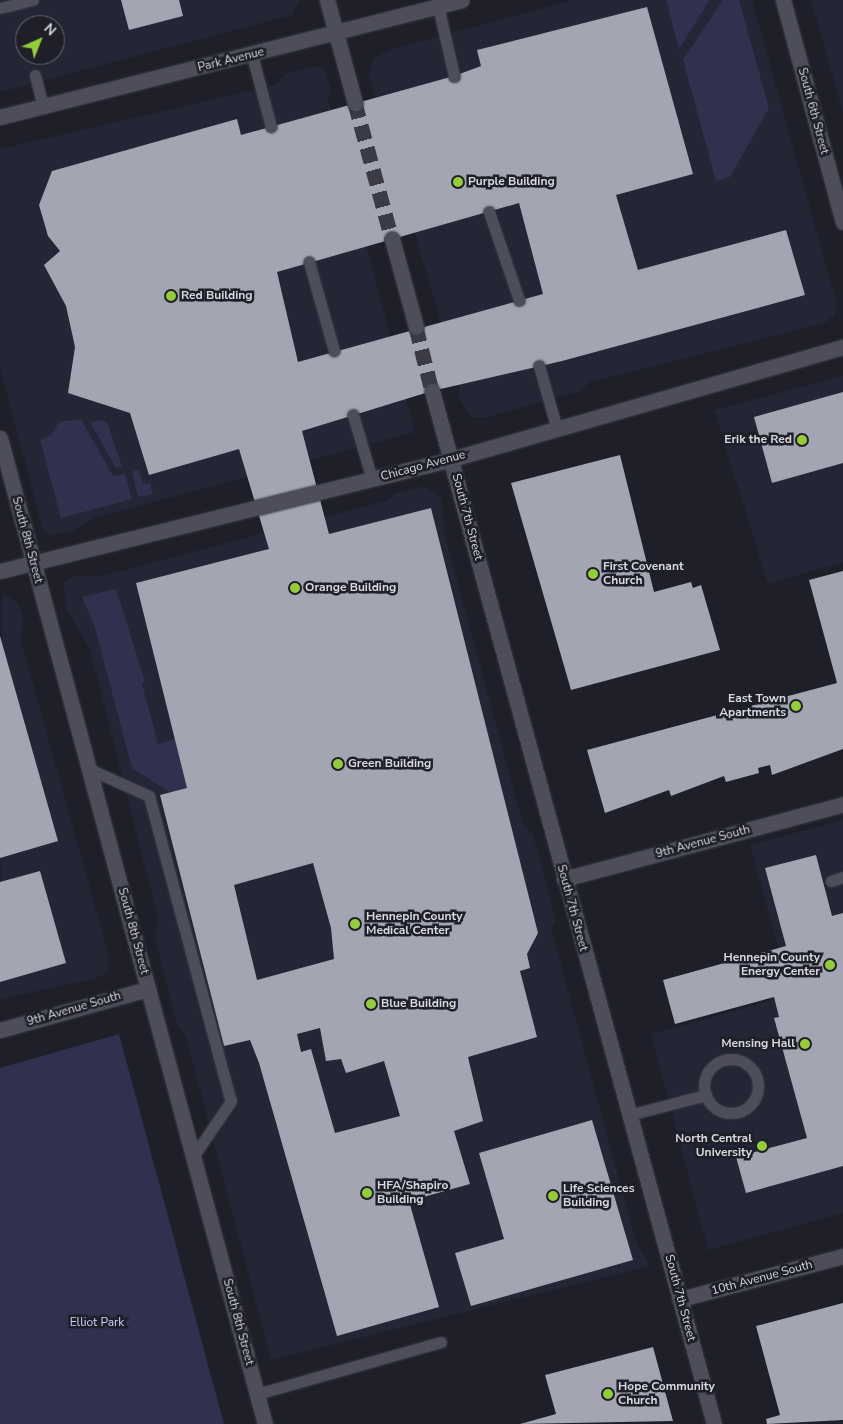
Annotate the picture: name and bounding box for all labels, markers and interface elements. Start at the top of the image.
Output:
north arrow [15,15,65,65]
text: N [40,19,60,40]
street label: Park Avenue [196,45,266,75]
street label: South 6th Street [795,66,831,156]
place label: Purple Building [468,175,555,189]
marker: Purple Building [452,176,464,188]
place label: Red Building [181,289,253,303]
marker: Red Building [165,290,177,302]
place label: Erik the Red [724,433,792,447]
marker: Erik the Red [796,434,808,446]
street label: Chicago Avenue [379,448,467,484]
street label: South 7th Street [449,472,485,562]
street label: South 8th Street [9,495,45,585]
place label: First Covenant Church [603,560,684,588]
marker: First Covenant Church [587,568,599,580]
place label: Orange Building [305,581,396,595]
marker: Orange Building [289,582,301,594]
place label: East Town Apartments [719,692,786,720]
marker: East Town Apartments [790,700,802,712]
place label: Green Building [348,757,431,771]
marker: Green Building [332,758,344,770]
street label: 9th Avenue South [654,822,752,862]
street label: South 7th Street [554,863,590,953]
street label: South 8th Street [115,886,151,976]
place label: Hennepin County Medical Center [366,910,462,938]
marker: Hennepin County Medical Center [348,917,362,931]
place label: Hennepin County Energy Center [724,951,820,979]
marker: Hennepin County Energy Center [824,959,836,971]
street label: 9th Avenue South [25,989,123,1029]
place label: Blue Building [381,997,456,1011]
marker: Blue Building [365,998,377,1010]
place label: Mensing Hall [721,1037,795,1051]
marker: Mensing Hall [799,1038,811,1050]
place label: North Central University [675,1132,752,1160]
marker: North Central University [756,1140,768,1152]
place label: HFA/Shapiro Building [377,1179,448,1207]
place label: Life Sciences Building [563,1182,634,1210]
marker: HFA/Shapiro Building [361,1187,373,1199]
marker: Life Sciences Building [547,1190,559,1202]
street label: South 7th Street [662,1253,698,1343]
street label: 10th Avenue South [710,1258,814,1298]
street label: South 8th Street [220,1277,256,1367]
park label: Elliot Park [70,1316,124,1330]
place label: Hope Community Church [618,1380,715,1408]
marker: Hope Community Church [602,1388,614,1400]

